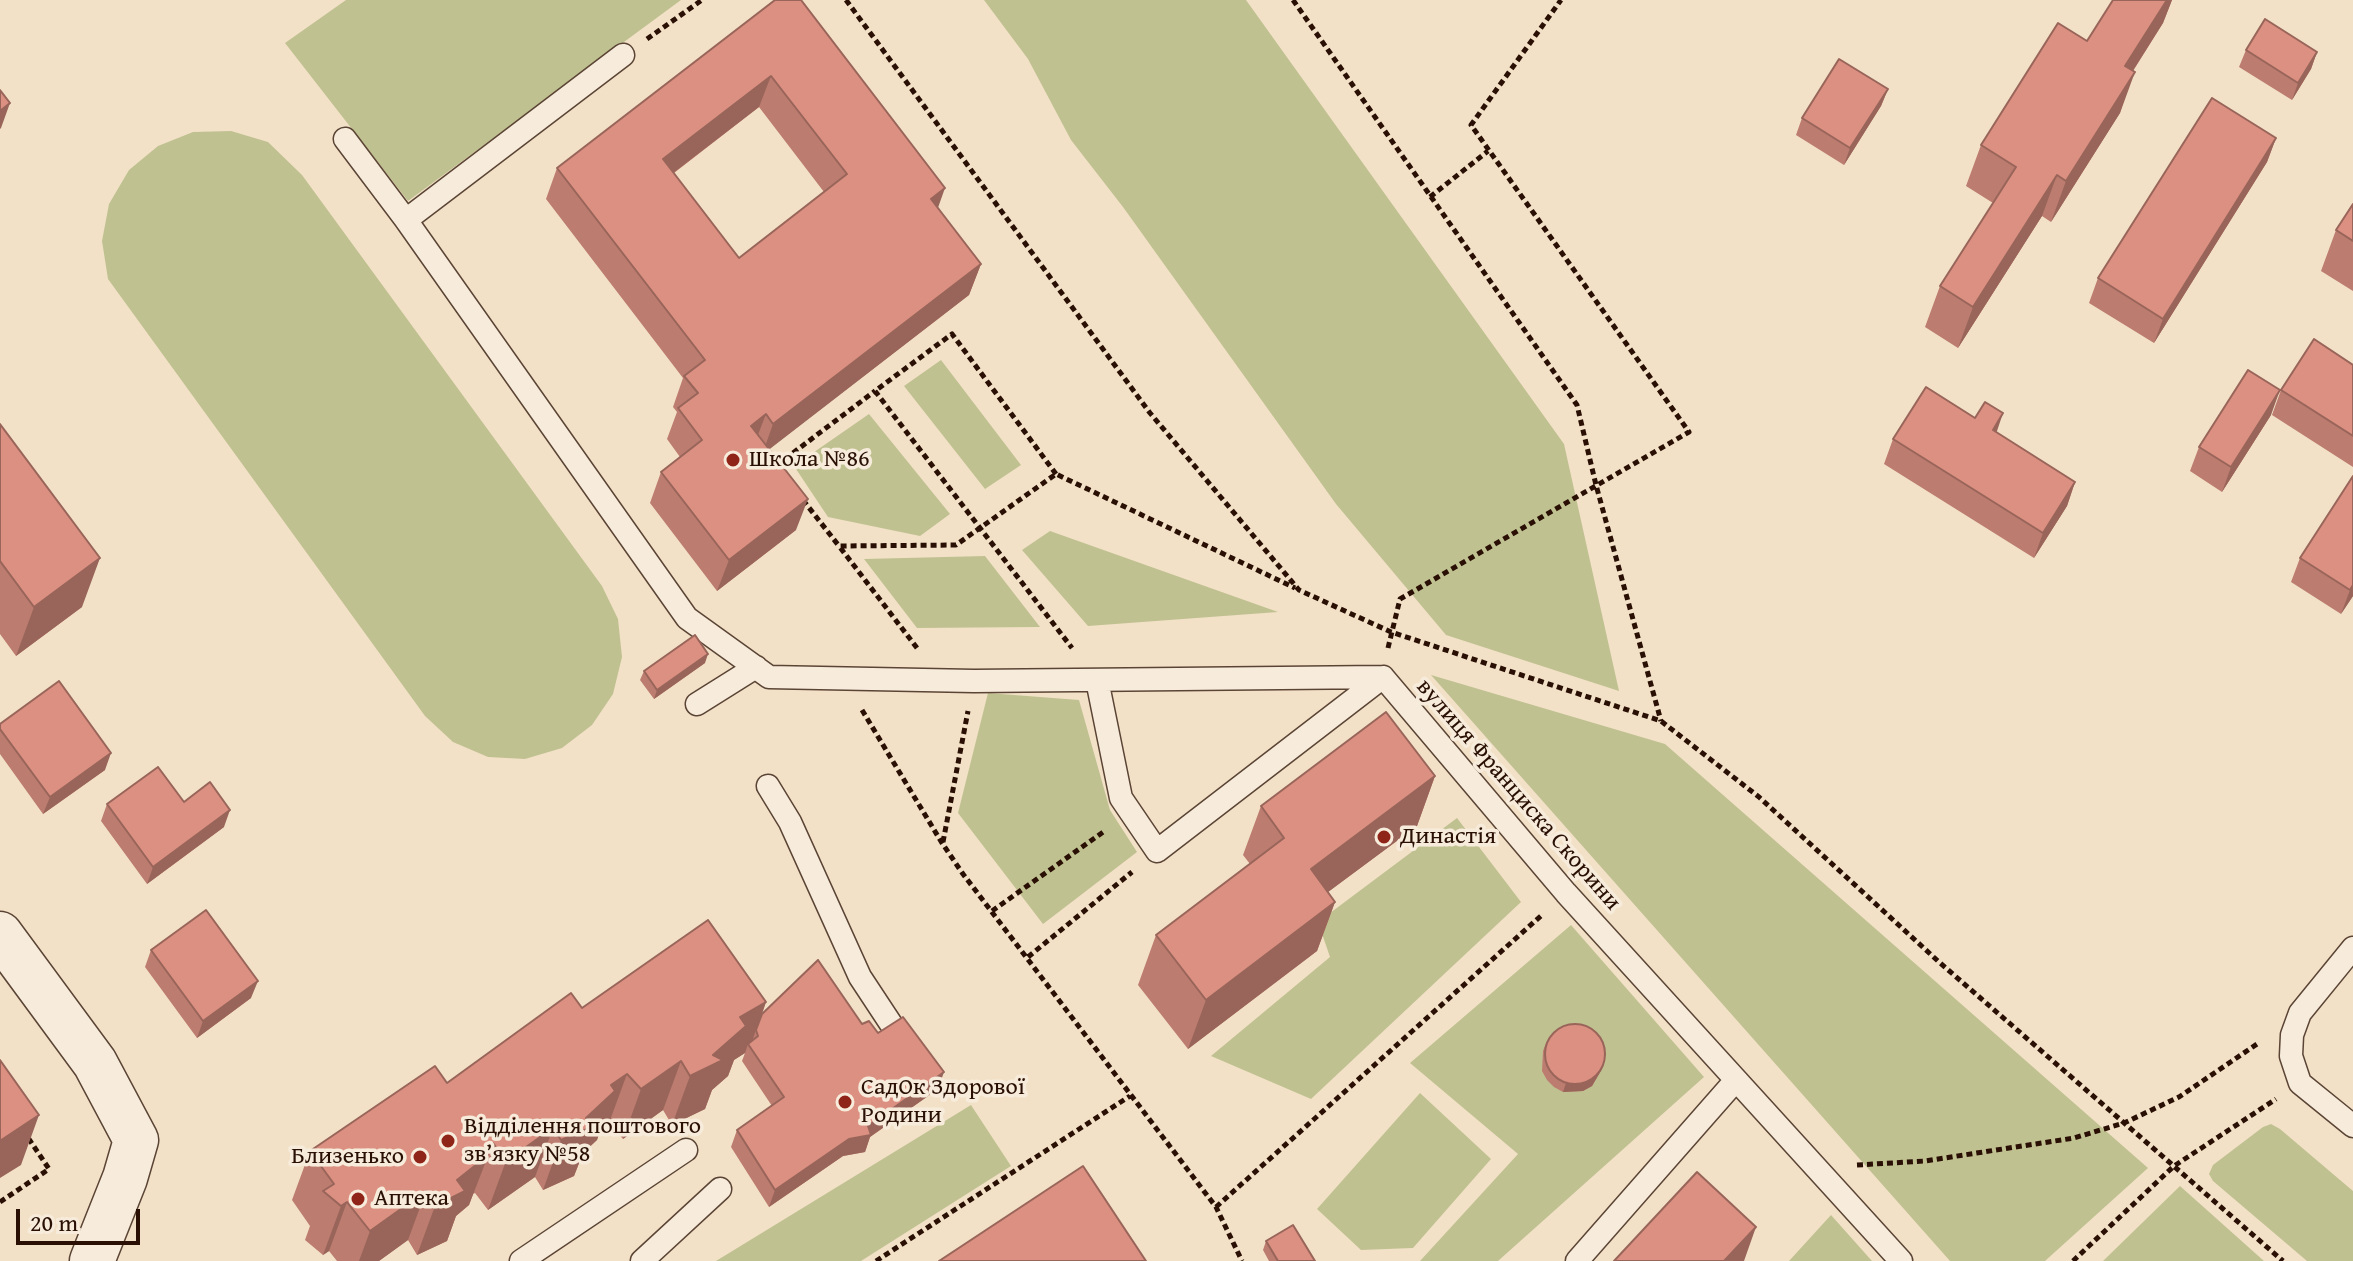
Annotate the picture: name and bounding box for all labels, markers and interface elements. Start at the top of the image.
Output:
place label: Школа №86 [749,446,870,474]
marker: Школа №86 [724,451,742,469]
street label: вулиця Франциска Скорини [1410,673,1626,917]
place label: Династія [1400,823,1496,851]
marker: Династія [1375,828,1393,846]
place label: СадОк Здорової Родини [861,1074,1025,1130]
marker: СадОк Здорової Родини [836,1093,854,1111]
place label: Відділення поштового зв’язку №58 [464,1113,701,1169]
marker: Відділення поштового зв’язку №58 [439,1132,457,1150]
place label: Близенько [291,1143,404,1171]
marker: Близенько [411,1148,429,1166]
place label: Аптека [374,1185,449,1213]
marker: Аптека [349,1190,367,1208]
scale bar [20,1193,144,1243]
text: 20 m [30,1205,78,1240]

